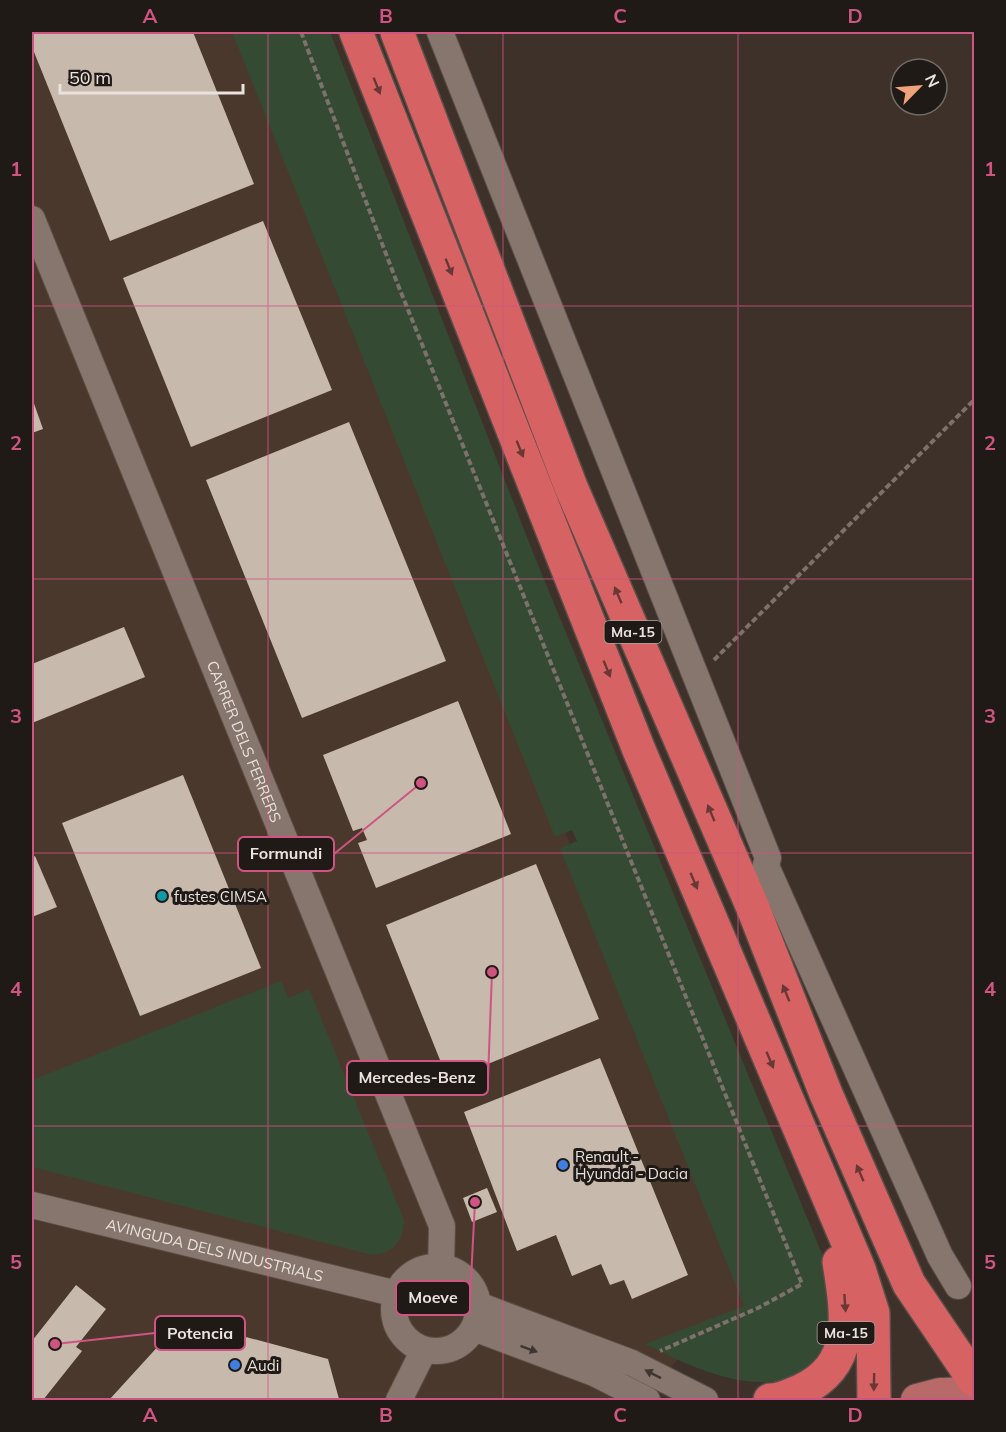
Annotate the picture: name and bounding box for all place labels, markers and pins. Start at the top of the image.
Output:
callout: Formundi [238,837,334,871]
place label: fustes CIMSA [174,887,267,906]
marker: fustes CIMSA [155,889,169,903]
callout: Mercedes-Benz [347,1061,488,1095]
place label: Renault - Hyundai - Dacia [575,1147,688,1183]
marker: Renault - Hyundai - Dacia [556,1158,570,1172]
callout: Moeve [396,1281,470,1315]
callout: Potencia [155,1316,245,1350]
place label: Audi [247,1356,279,1375]
marker: Audi [228,1358,242,1372]

